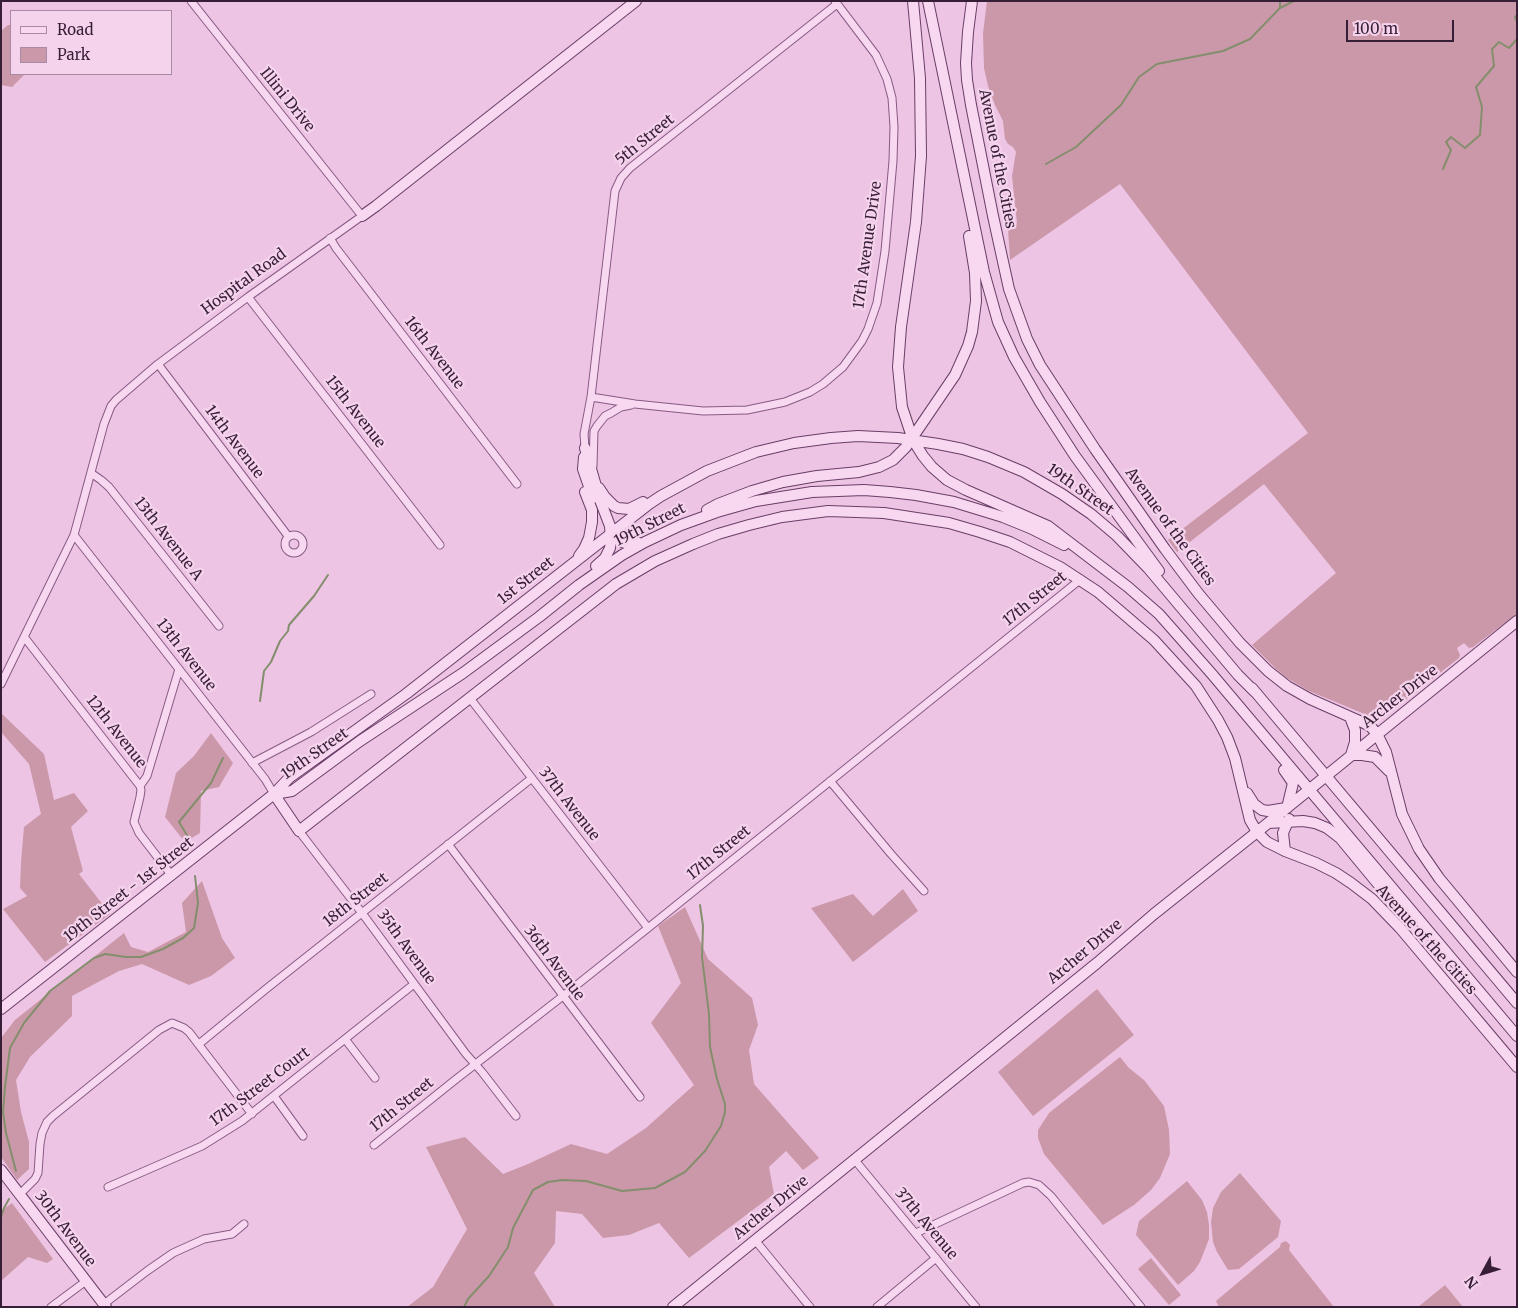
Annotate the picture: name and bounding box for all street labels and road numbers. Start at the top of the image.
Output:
street label: Illini Drive [256,64,318,136]
street label: Avenue of the Cities [975,88,1019,230]
street label: 5th Street [612,111,678,169]
street label: 17th Avenue Drive [850,180,886,310]
street label: Hospital Road [198,245,290,319]
street label: 16th Avenue [400,313,468,393]
street label: 15th Avenue [321,372,389,452]
street label: 14th Avenue [201,402,267,482]
street label: 19th Street [1043,460,1117,520]
street label: Avenue of the Cities [1121,464,1219,590]
street label: 13th Avenue A [130,494,206,584]
street label: 19th Street [611,499,689,551]
street label: 1st Street [494,553,558,609]
street label: 17th Street [1000,568,1070,630]
street label: 13th Avenue [152,615,220,695]
street label: Archer Drive [1358,662,1442,732]
street label: 12th Avenue [82,692,150,772]
street label: 19th Street [278,724,352,784]
street label: 37th Avenue [535,764,603,844]
street label: 17th Street [684,822,754,884]
street label: 19th Street - 1st Street [61,834,197,946]
street label: 18th Street [320,869,392,931]
street label: Avenue of the Cities [1372,881,1480,999]
street label: 35th Avenue [373,906,439,988]
street label: Archer Drive [1044,916,1126,988]
street label: 36th Avenue [520,922,588,1004]
street label: 17th Street Court [207,1044,313,1130]
street label: 17th Street [367,1074,437,1136]
street label: Archer Drive [730,1172,812,1244]
street label: 37th Avenue [891,1184,961,1264]
street label: 30th Avenue [31,1188,99,1270]

